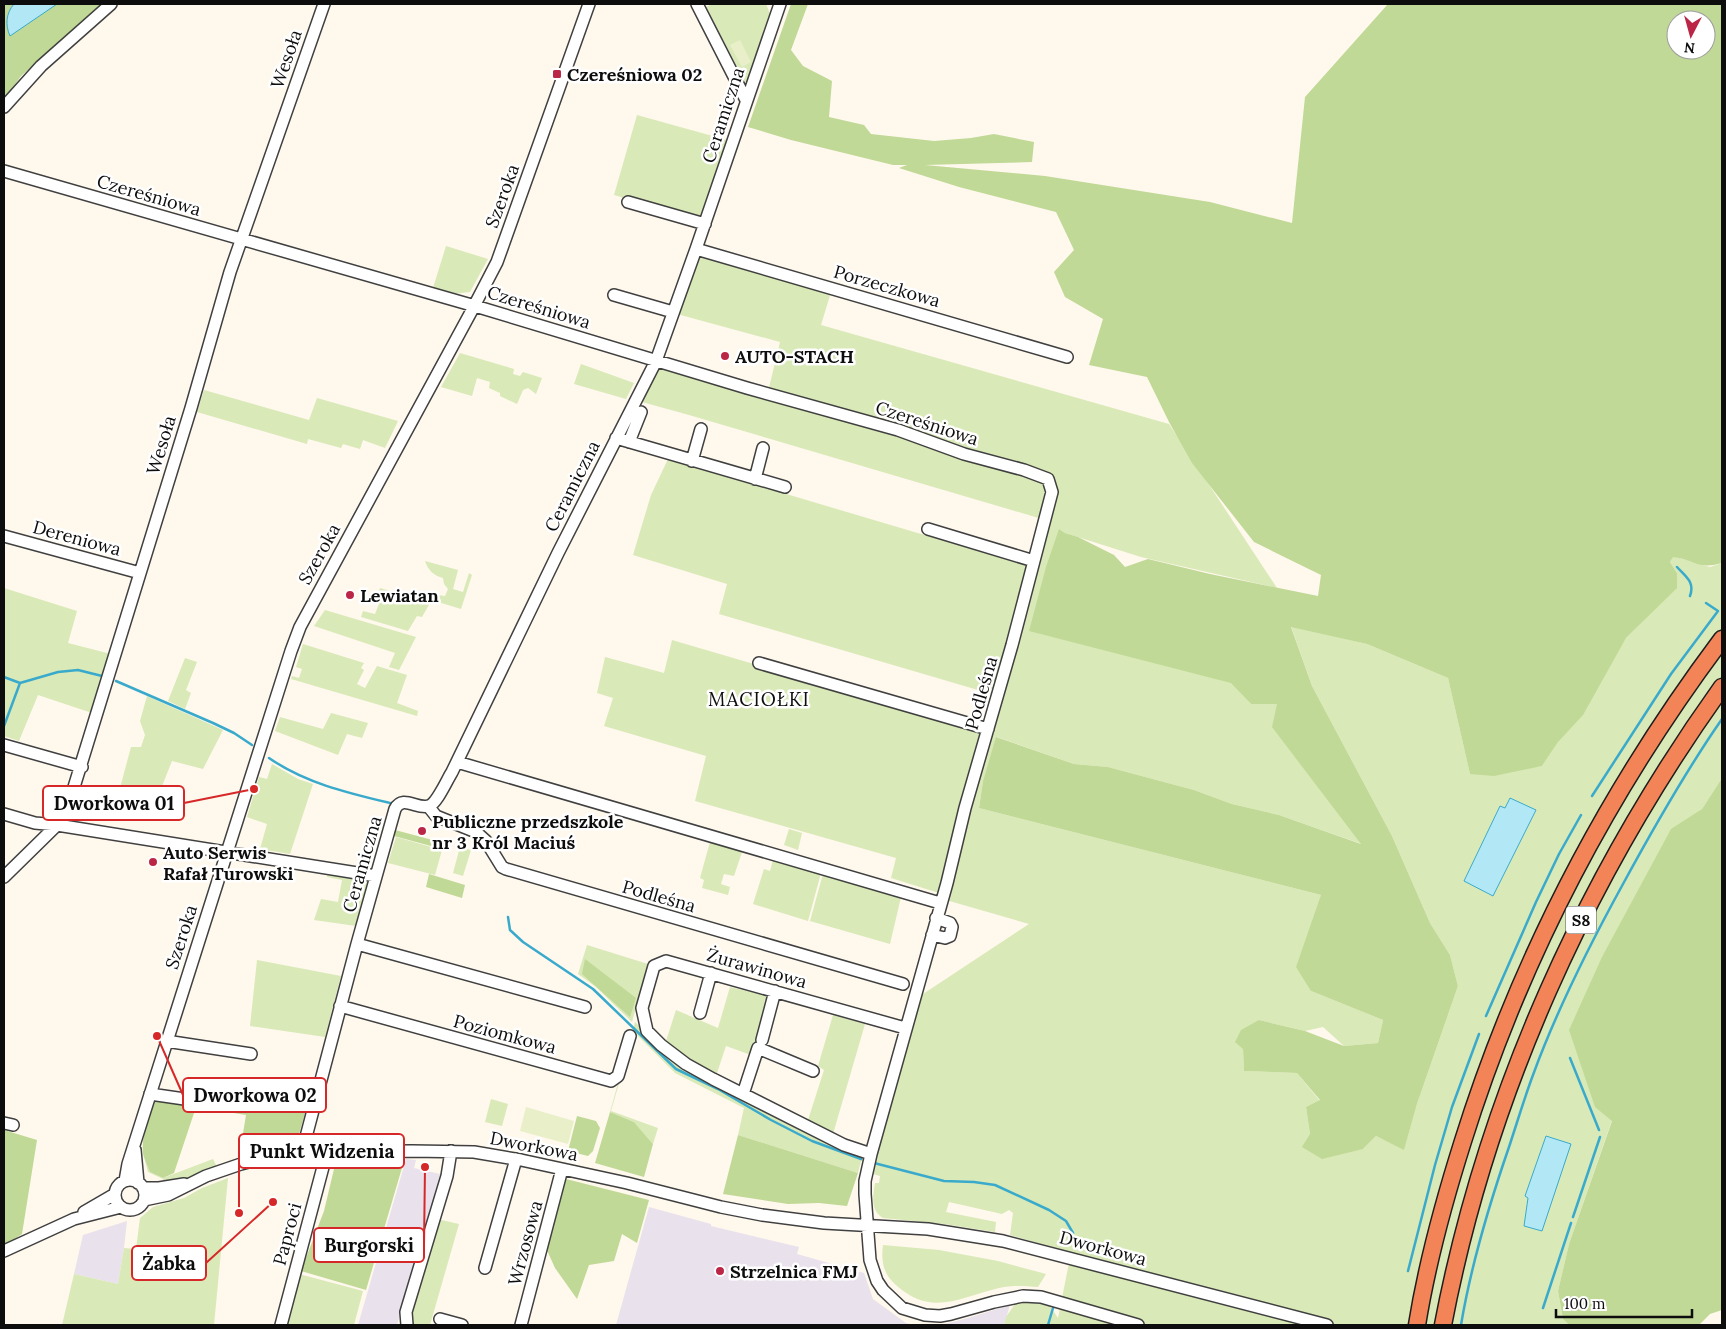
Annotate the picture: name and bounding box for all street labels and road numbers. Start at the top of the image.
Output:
street label: Wesoła [265,27,307,91]
street label: Ceramiczna [697,64,749,166]
street label: Szeroka [480,161,524,231]
street label: Czereśniowa [94,169,204,221]
street label: Porzeczkowa [831,260,943,312]
street label: Czereśniowa [485,280,593,334]
street label: Czereśniowa [873,396,981,450]
street label: Wesoła [141,413,181,477]
street label: Ceramiczna [539,437,605,535]
street label: Dereniowa [30,515,124,561]
street label: Szeroka [293,519,345,589]
street label: Podleśna [960,654,1002,732]
street label: Ceramiczna [337,813,387,915]
street label: Podleśna [620,875,698,917]
street label: Szeroka [160,902,202,972]
road number: S8 [1566,906,1596,934]
street label: Żurawinowa [704,943,810,993]
street label: Poziomkowa [451,1009,559,1059]
street label: Dworkowa [488,1126,580,1166]
street label: Wrzosowa [503,1198,547,1288]
street label: Paproci [268,1200,306,1268]
street label: Dworkowa [1057,1225,1149,1271]

